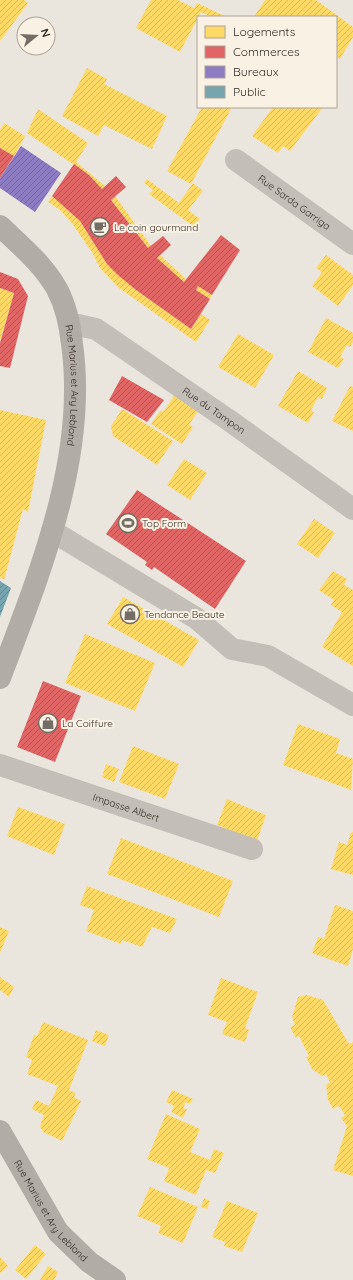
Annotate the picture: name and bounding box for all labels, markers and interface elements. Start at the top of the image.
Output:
north arrow [16,16,56,56]
legend [197,16,337,108]
text: Logements [233,24,296,39]
text: N [38,27,53,39]
text: Commerces [233,44,300,59]
text: Bureaux [233,64,279,79]
text: Public [233,84,266,99]
street label: Rue Sarda Garriga [255,172,333,233]
cafe icon: Le coin gourmand [89,216,111,238]
place label: Le coin gourmand [114,221,198,234]
street label: Rue Marius et Ary Leblond [62,324,81,447]
street label: Rue du Tampon [180,384,248,437]
sports icon: Top Form [117,512,139,534]
place label: Top Form [142,517,186,530]
shop icon: Tendance Beaute [119,603,141,625]
place label: Tendance Beaute [144,608,225,621]
shop icon: La Coiffure [37,712,59,734]
place label: La Coiffure [62,717,113,730]
street label: Impasse Albert [91,790,162,825]
street label: Rue Marius et Ary Leblond [11,1158,91,1264]

